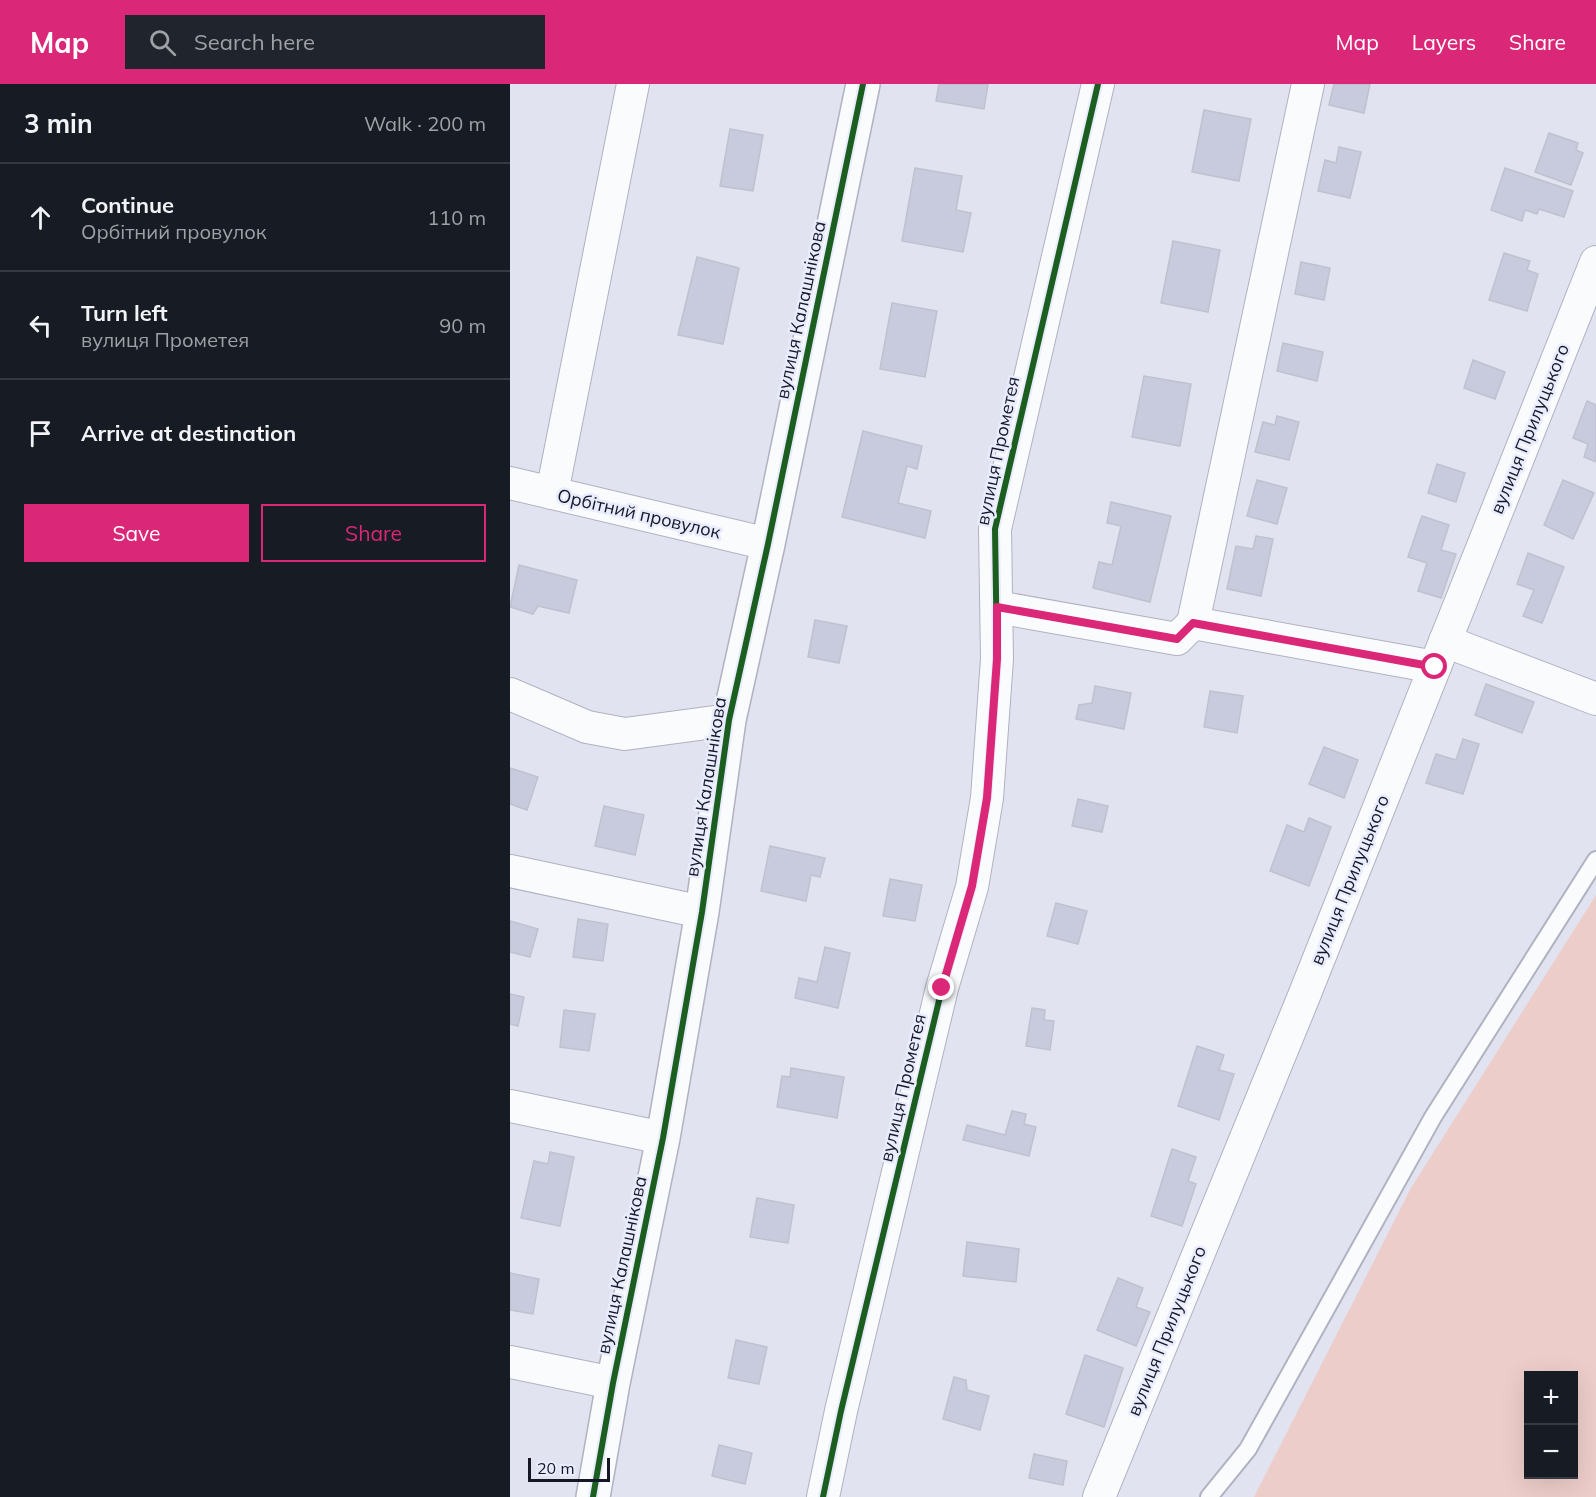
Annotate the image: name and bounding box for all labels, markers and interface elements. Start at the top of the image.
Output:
search box [125,15,545,69]
text: Map [30,25,89,60]
icon: search [146,26,179,59]
text: Search here [194,28,315,56]
text: Map [1336,29,1379,55]
text: Layers [1412,29,1476,55]
text: Share [1509,29,1566,55]
text: 3 min [24,107,93,140]
text: Walk · 200 m [364,111,486,136]
text: Continue [81,191,174,219]
icon: ahead [24,201,57,234]
text: 110 m [427,205,486,230]
text: Орбітний провулок [81,219,267,244]
street label: вулиця Калашнікова [770,219,831,401]
text: Turn left [81,299,168,327]
icon: left [24,309,57,342]
text: 90 m [439,313,486,338]
text: вулиця Прометея [81,327,249,352]
street label: вулиця Прилуцького [1485,340,1574,517]
street label: вулиця Прометея [971,374,1024,527]
icon: arrive [24,417,57,450]
text: Arrive at destination [81,419,296,447]
street label: Орбітний провулок [555,484,723,544]
button: Save [24,504,249,562]
button: Share [261,504,486,562]
route start [1421,653,1447,679]
street label: вулиця Калашнікова [680,695,731,878]
street label: вулиця Прилуцького [1305,791,1394,968]
route end [928,974,954,1000]
street label: вулиця Прометея [874,1012,931,1164]
street label: вулиця Калашнікова [591,1174,652,1356]
street label: вулиця Прилуцького [1122,1242,1211,1419]
map controls [1524,1371,1578,1479]
button: + [1524,1371,1578,1425]
button: − [1524,1425,1578,1479]
scale bar [528,1455,610,1482]
text: 20 m [537,1458,574,1478]

